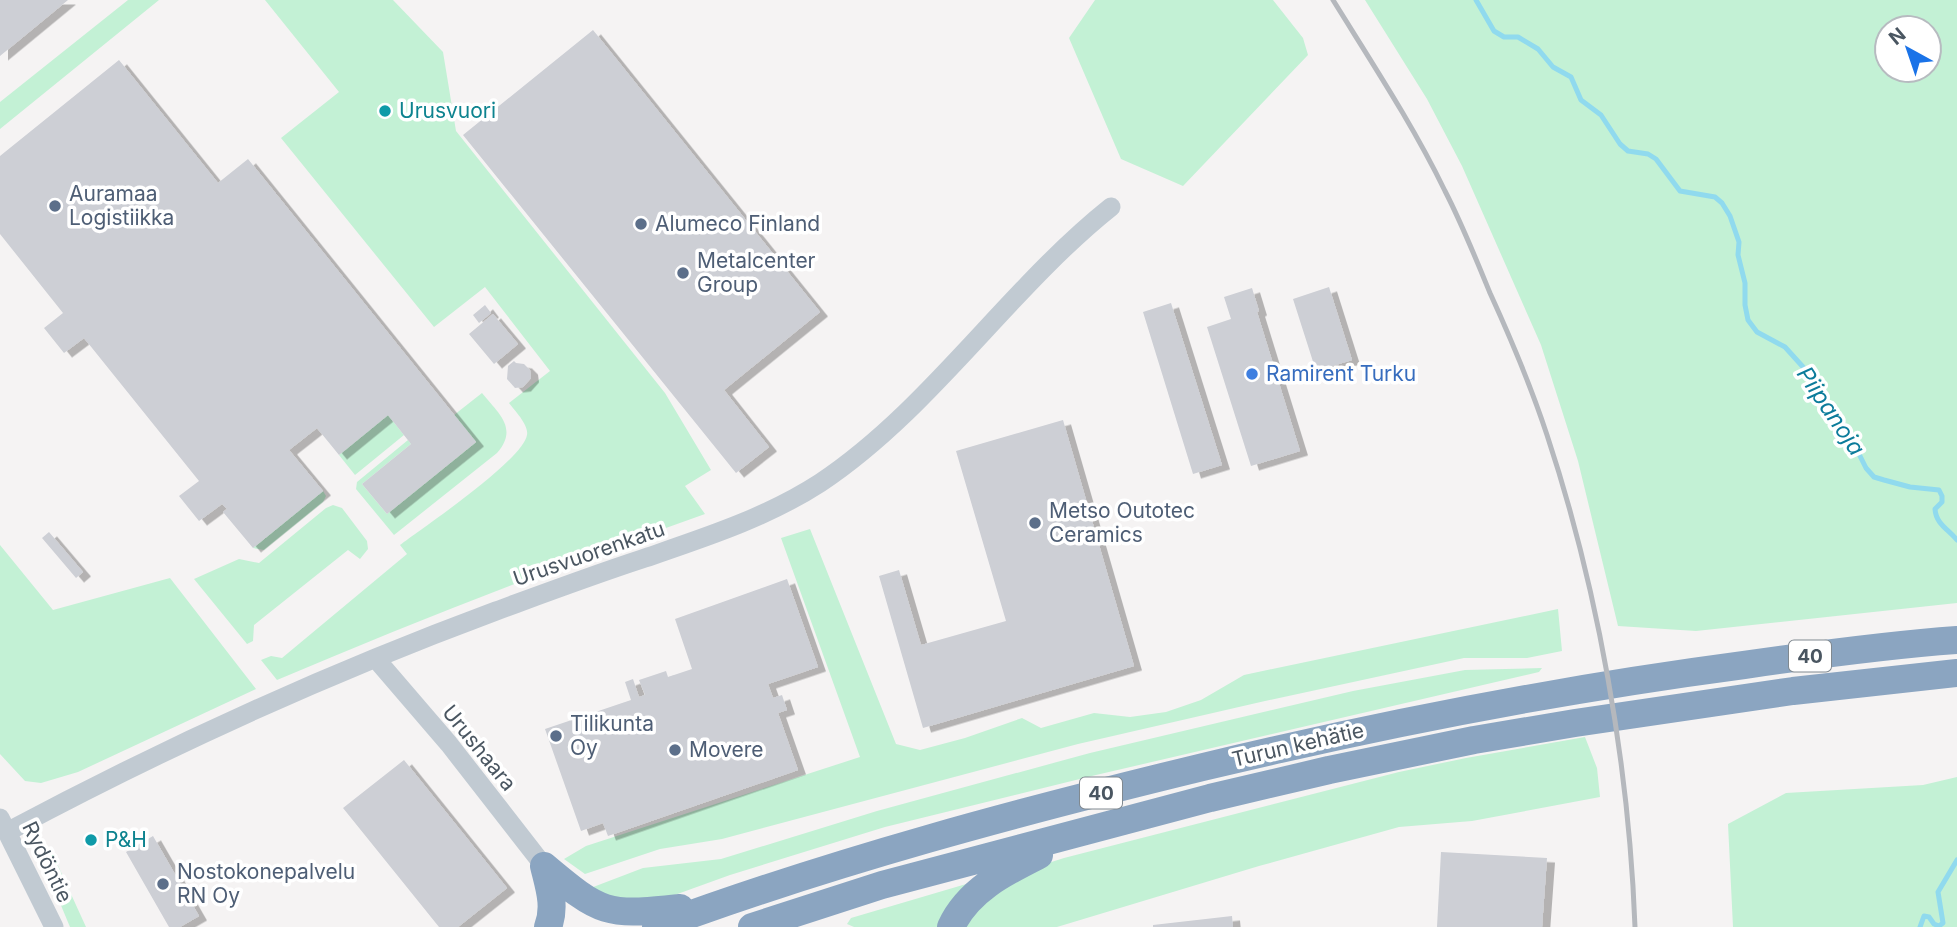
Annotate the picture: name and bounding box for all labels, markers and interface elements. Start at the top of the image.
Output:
north arrow [1873,14,1943,84]
text: N [1884,23,1910,50]
place label: Urusvuori [399,98,496,123]
marker: Urusvuori [377,103,393,119]
place label: Auramaa Logistiikka [69,181,174,230]
marker: Auramaa Logistiikka [47,198,63,214]
place label: Alumeco Finland [655,211,820,236]
marker: Alumeco Finland [633,216,649,232]
place label: Metalcenter Group [697,248,816,297]
marker: Metalcenter Group [675,265,691,281]
place label: Ramirent Turku [1266,361,1416,386]
water label: Piipanoja [1791,361,1871,461]
marker: Ramirent Turku [1244,366,1260,382]
place label: Metso Outotec Ceramics [1049,498,1195,547]
marker: Metso Outotec Ceramics [1027,515,1043,531]
street label: Urusvuorenkatu [510,516,668,591]
road number: 40 [1789,640,1831,671]
street label: Urushaara [437,700,521,795]
place label: Tilikunta Oy [570,711,654,760]
street label: Turun kehätie [1229,717,1366,772]
marker: Tilikunta Oy [548,728,564,744]
place label: Movere [689,737,764,762]
marker: Movere [667,742,683,758]
road number: 40 [1080,778,1122,808]
street label: Rydöntie [17,817,78,906]
place label: P&H [105,827,147,852]
marker: P&H [83,832,99,848]
place label: Nostokonepalvelu RN Oy [177,859,355,908]
marker: Nostokonepalvelu RN Oy [155,876,171,892]

